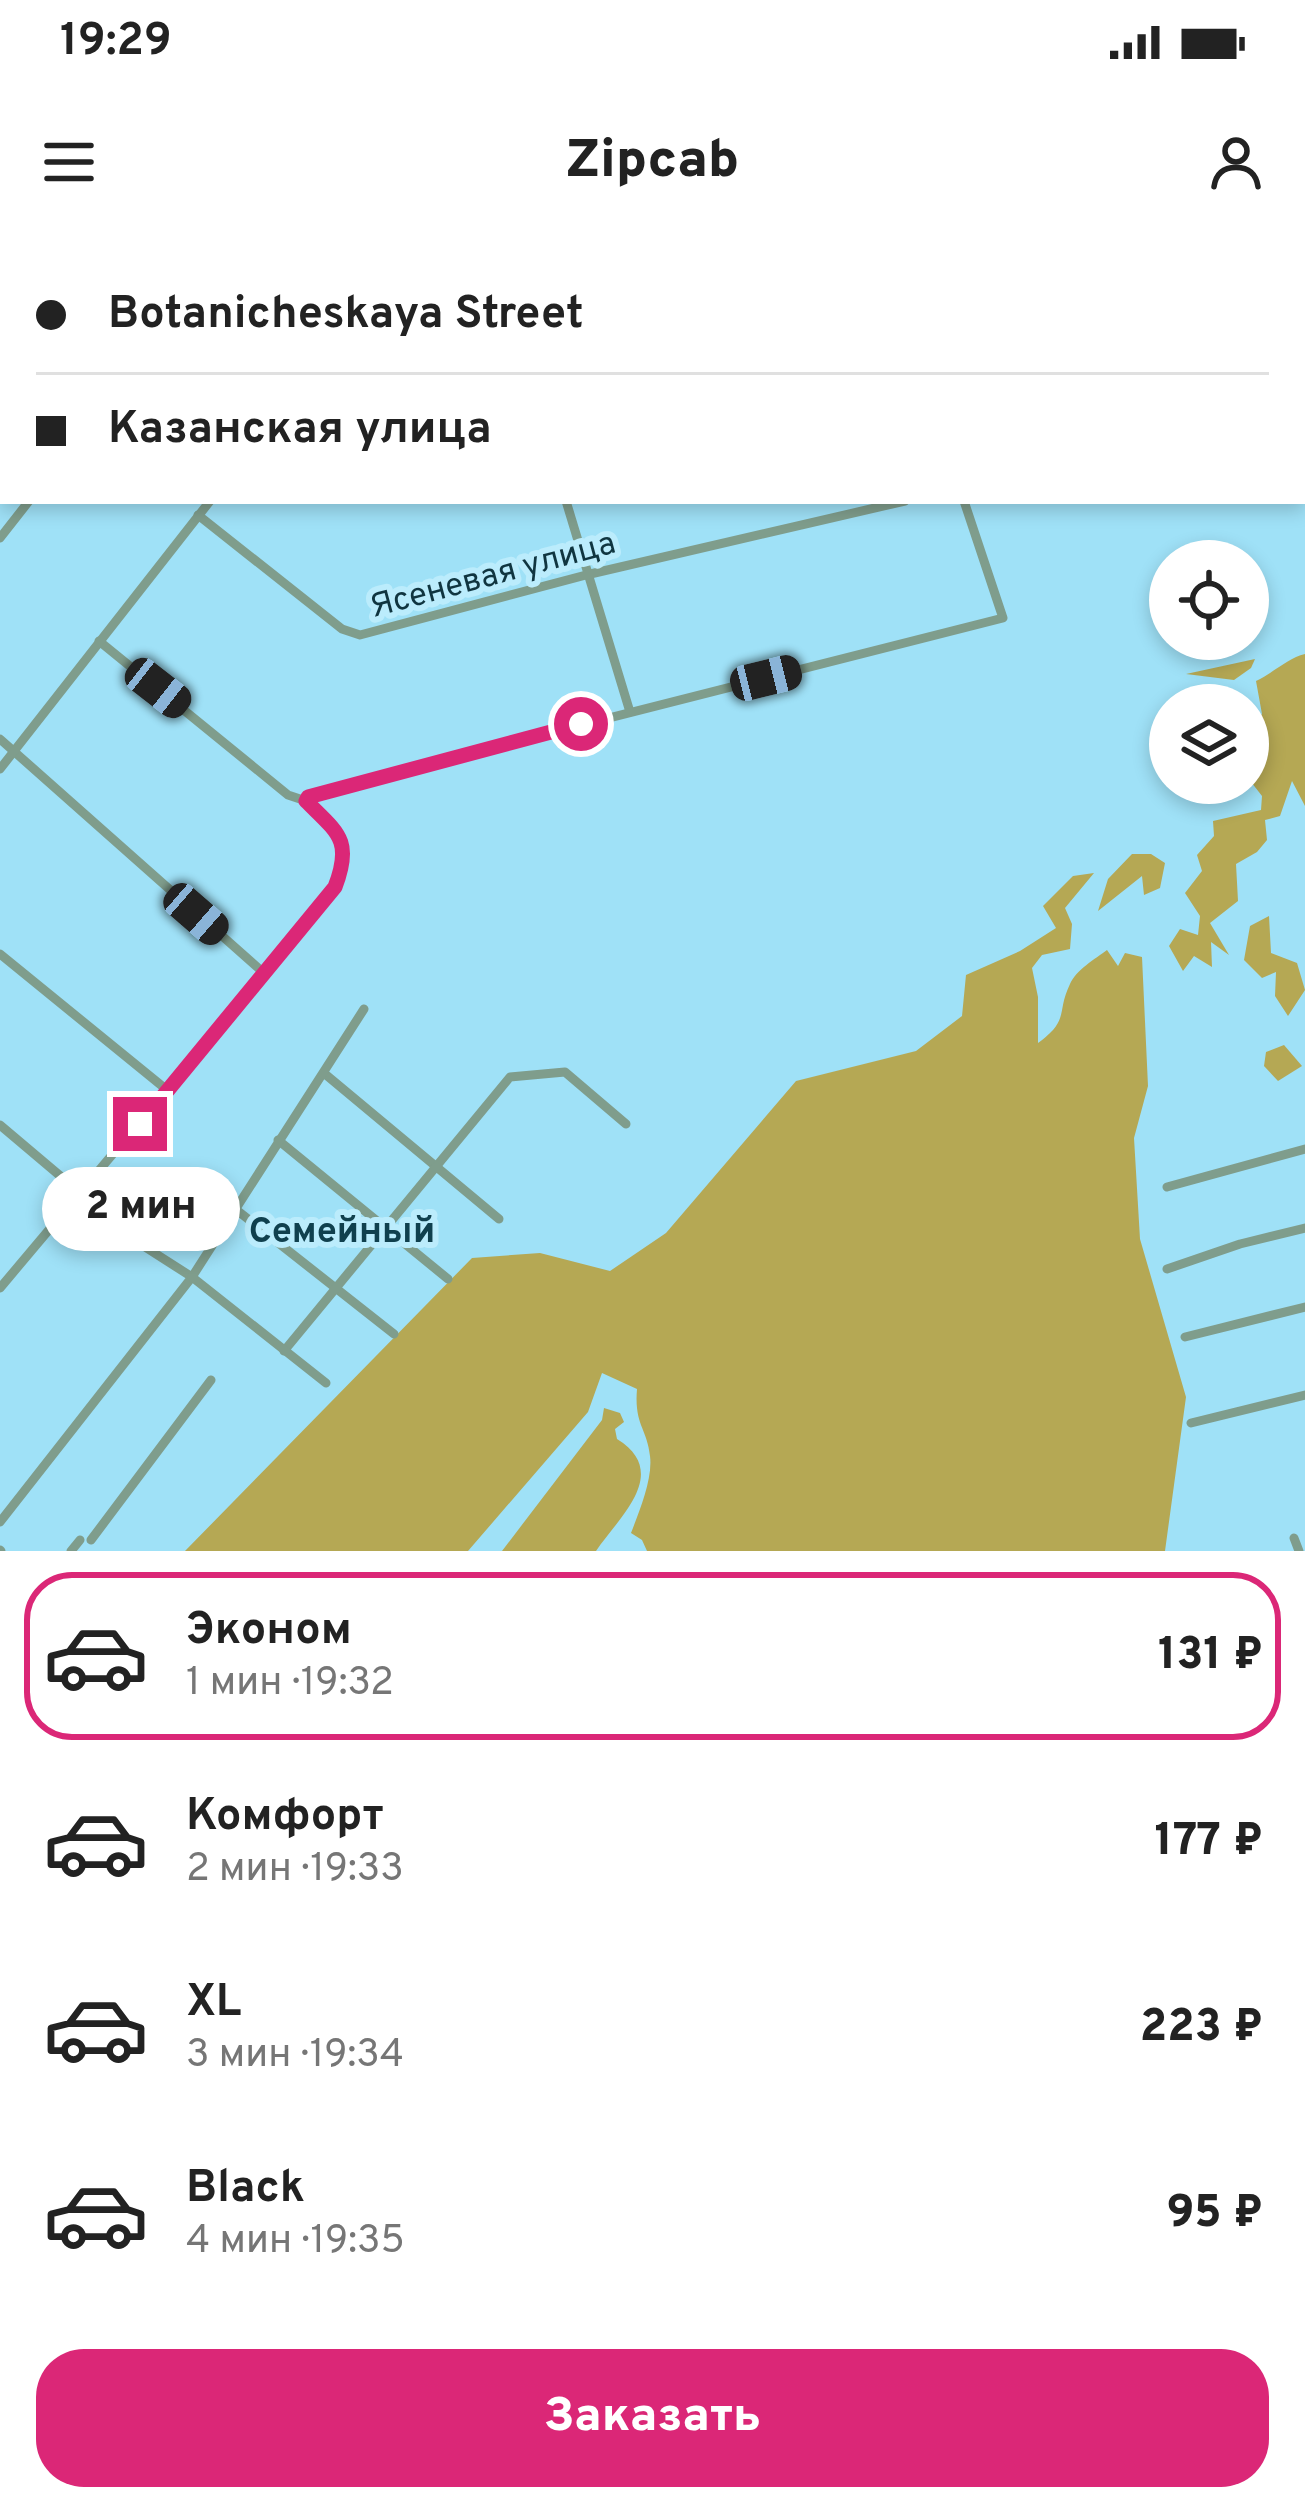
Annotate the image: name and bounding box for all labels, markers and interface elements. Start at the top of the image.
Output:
text: 19:29 [60,14,172,71]
text: Zipcab [566,128,739,197]
icon: menu [36,129,102,195]
icon: person [1203,129,1269,195]
text: Botanicheskaya Street [108,287,584,344]
text: Казанская улица [108,402,492,459]
street label: Ясеневая улица [365,524,621,630]
map controls [1149,540,1269,804]
button: locate [1149,540,1269,660]
car [119,652,197,724]
car [727,652,805,704]
button: layers [1149,684,1269,804]
route start [554,697,608,751]
car [157,877,235,951]
route end [113,1097,167,1151]
callout: 2 мин [41,1166,239,1250]
text: 2 мин [86,1184,196,1233]
district label: Семейный [249,1210,435,1256]
icon: car [42,1602,150,1710]
text: Эконом [186,1603,352,1660]
text: 131 ₽ [1158,1628,1263,1685]
text: 1 мин · 19:32 [186,1660,394,1709]
icon: car [42,1788,150,1896]
text: Комфорт [186,1789,384,1846]
text: 177 ₽ [1155,1814,1263,1871]
text: 2 мин · 19:33 [186,1846,404,1895]
icon: car [42,1974,150,2082]
text: XL [186,1975,241,2032]
text: 223 ₽ [1140,2000,1263,2057]
text: 3 мин · 19:34 [186,2032,404,2081]
icon: car [42,2160,150,2268]
text: Black [186,2161,305,2218]
text: 95 ₽ [1166,2186,1263,2243]
text: 4 мин · 19:35 [186,2218,405,2267]
button: Заказать [36,2349,1269,2487]

